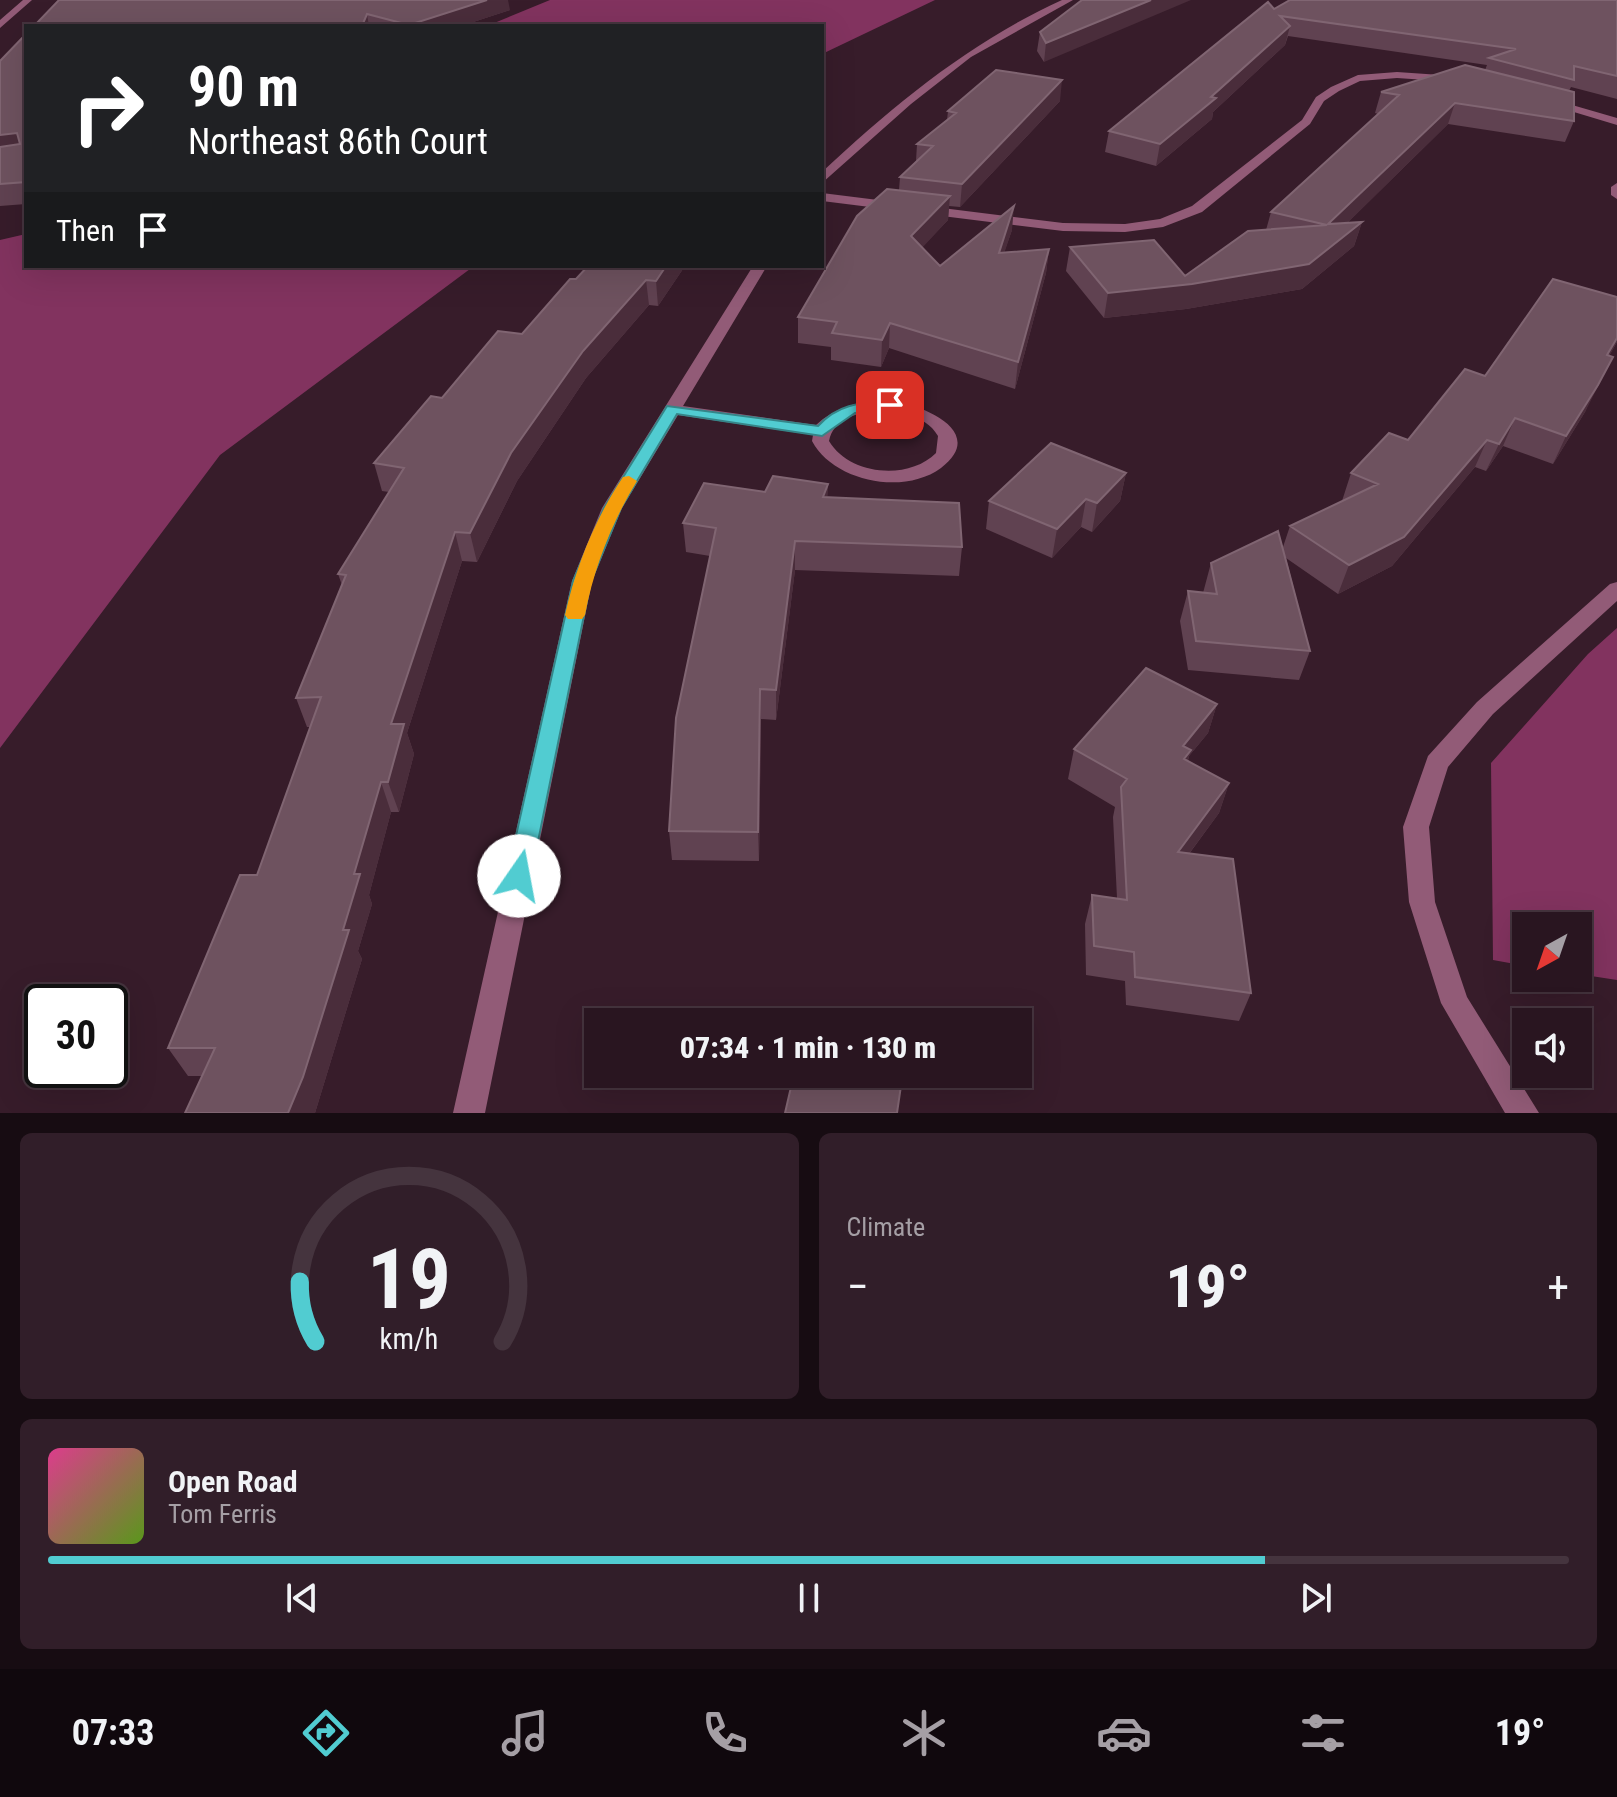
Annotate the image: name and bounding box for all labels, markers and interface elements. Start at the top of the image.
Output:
text: 90 m [188,54,299,120]
icon: right [56,56,160,160]
text: Northeast 86th Court [188,121,488,163]
icon: arrive [131,208,175,252]
text: Then [56,213,115,248]
pin [856,371,924,439]
icon: arrive [868,383,912,427]
position arrow [477,834,561,918]
north arrow [1512,912,1592,992]
map controls [1512,912,1592,1088]
speed limit sign: 30 [24,984,128,1088]
button: sound [1512,1008,1592,1088]
text: 07:34 · 1 min · 130 m [680,1030,936,1065]
text: Climate [847,1212,925,1242]
text: 19 [367,1231,451,1328]
text: 19° [1166,1251,1250,1322]
text: − [847,1261,869,1313]
text: + [1547,1261,1569,1313]
text: km/h [380,1322,439,1356]
text: Open Road [168,1464,298,1499]
text: Tom Ferris [168,1499,277,1529]
icon: previous [280,1576,324,1620]
icon: pause [787,1576,831,1620]
icon: next [1294,1576,1338,1620]
icon: directions [298,1705,354,1761]
icon: music [497,1705,553,1761]
icon: phone [697,1705,753,1761]
icon: climate [896,1705,952,1761]
icon: car [1096,1705,1152,1761]
icon: filters [1295,1705,1351,1761]
text: 07:33 [72,1712,154,1754]
text: 19° [1495,1712,1545,1754]

